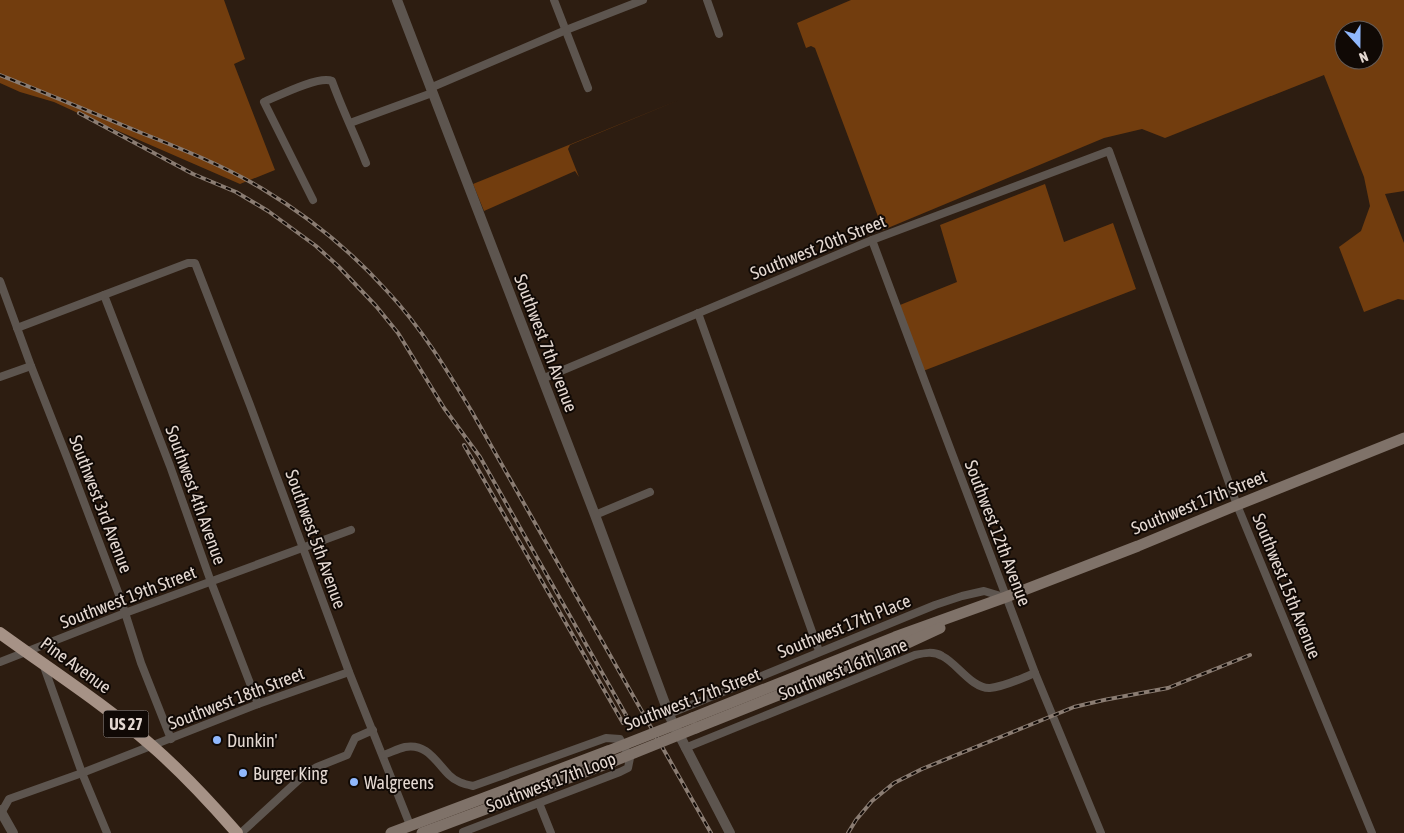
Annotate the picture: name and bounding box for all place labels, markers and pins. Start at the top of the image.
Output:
place label: Dunkin' [227,730,277,751]
marker: Dunkin' [211,734,223,746]
place label: Burger King [253,763,328,784]
marker: Burger King [237,767,249,779]
place label: Walgreens [364,772,434,793]
marker: Walgreens [348,776,360,788]

